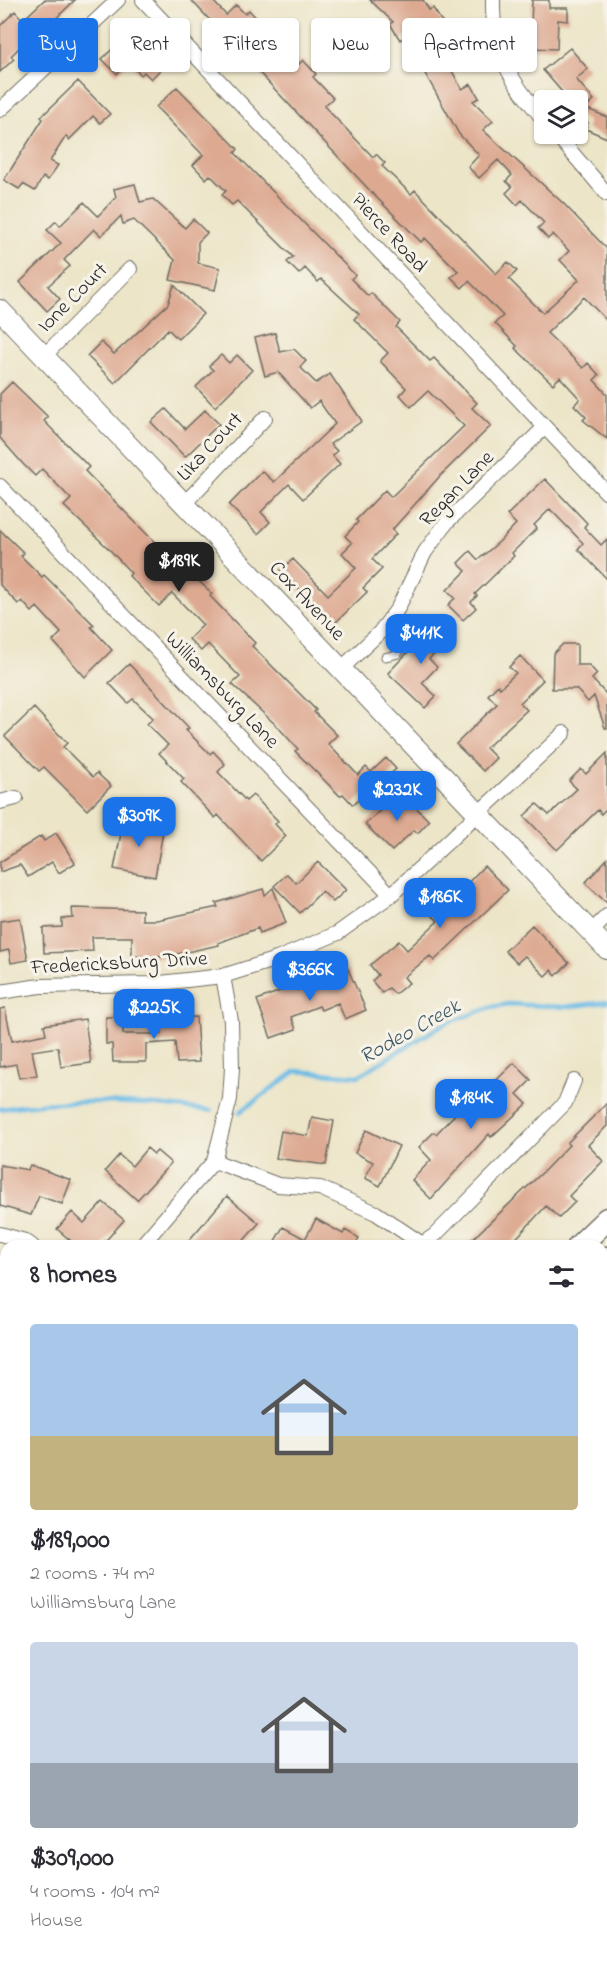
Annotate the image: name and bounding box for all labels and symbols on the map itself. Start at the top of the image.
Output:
street label: Pierce Road [343,186,434,280]
street label: Ione Court [31,256,115,340]
street label: Lika Court [170,406,251,489]
street label: Regan Lane [413,444,504,536]
pin: $189K [137,542,221,593]
street label: Cox Avenue [261,555,352,649]
pin: $411K [379,614,463,665]
street label: Williamsburg Lane [156,625,286,758]
pin: $232K [355,771,439,822]
pin: $309K [97,797,181,848]
pin: $186K [398,878,482,929]
street label: Fredericksburg Drive [29,944,209,986]
pin: $366K [268,951,352,1002]
pin: $225K [112,989,196,1040]
water label: Rodeo Creek [354,991,468,1074]
pin: $184K [429,1079,513,1130]

